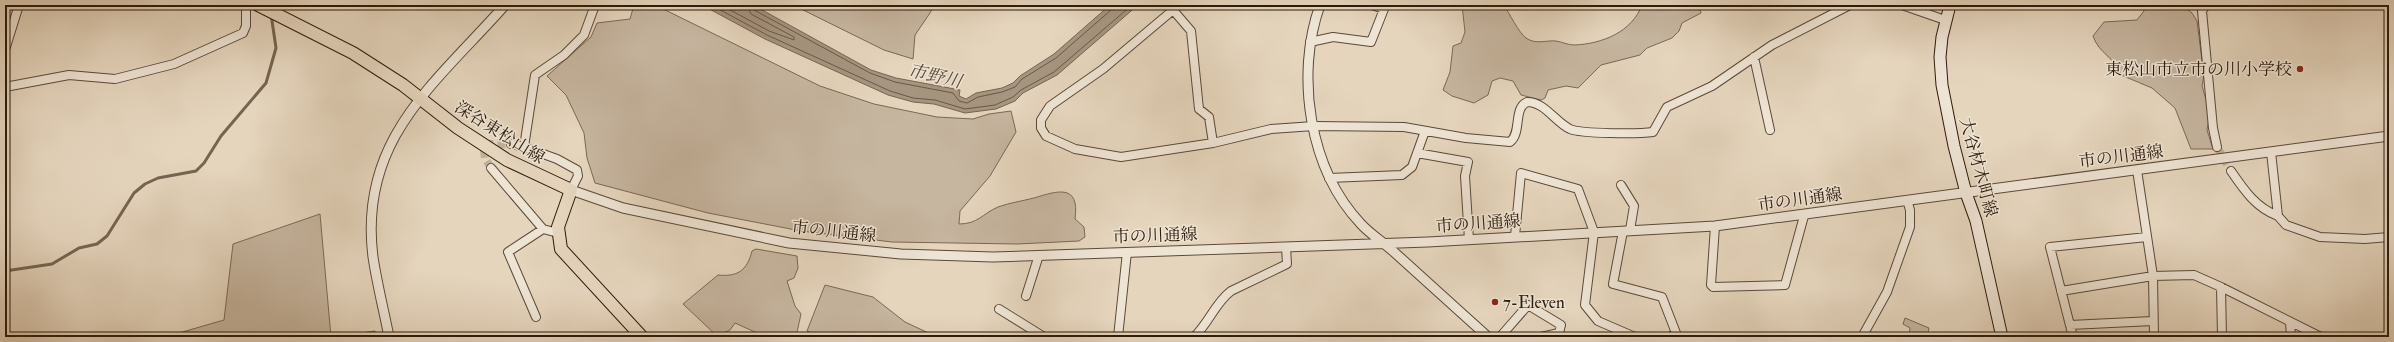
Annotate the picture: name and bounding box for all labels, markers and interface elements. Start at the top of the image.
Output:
water label: 市野川 [906,59,966,94]
place label: 東松山市立市の川小学校 [2105,59,2292,80]
marker: 東松山市立市の川小学校 [2295,64,2305,74]
street label: 深谷東松山線 [451,96,549,168]
street label: 大谷材木町線 [1955,115,2002,219]
street label: 市の川通線 [2078,141,2165,172]
street label: 市の川通線 [1757,183,1844,216]
street label: 市の川通線 [1435,210,1521,237]
street label: 市の川通線 [791,217,877,246]
street label: 市の川通線 [1112,224,1198,247]
place label: 7-Eleven [1503,292,1565,313]
marker: 7-Eleven [1490,297,1500,307]

